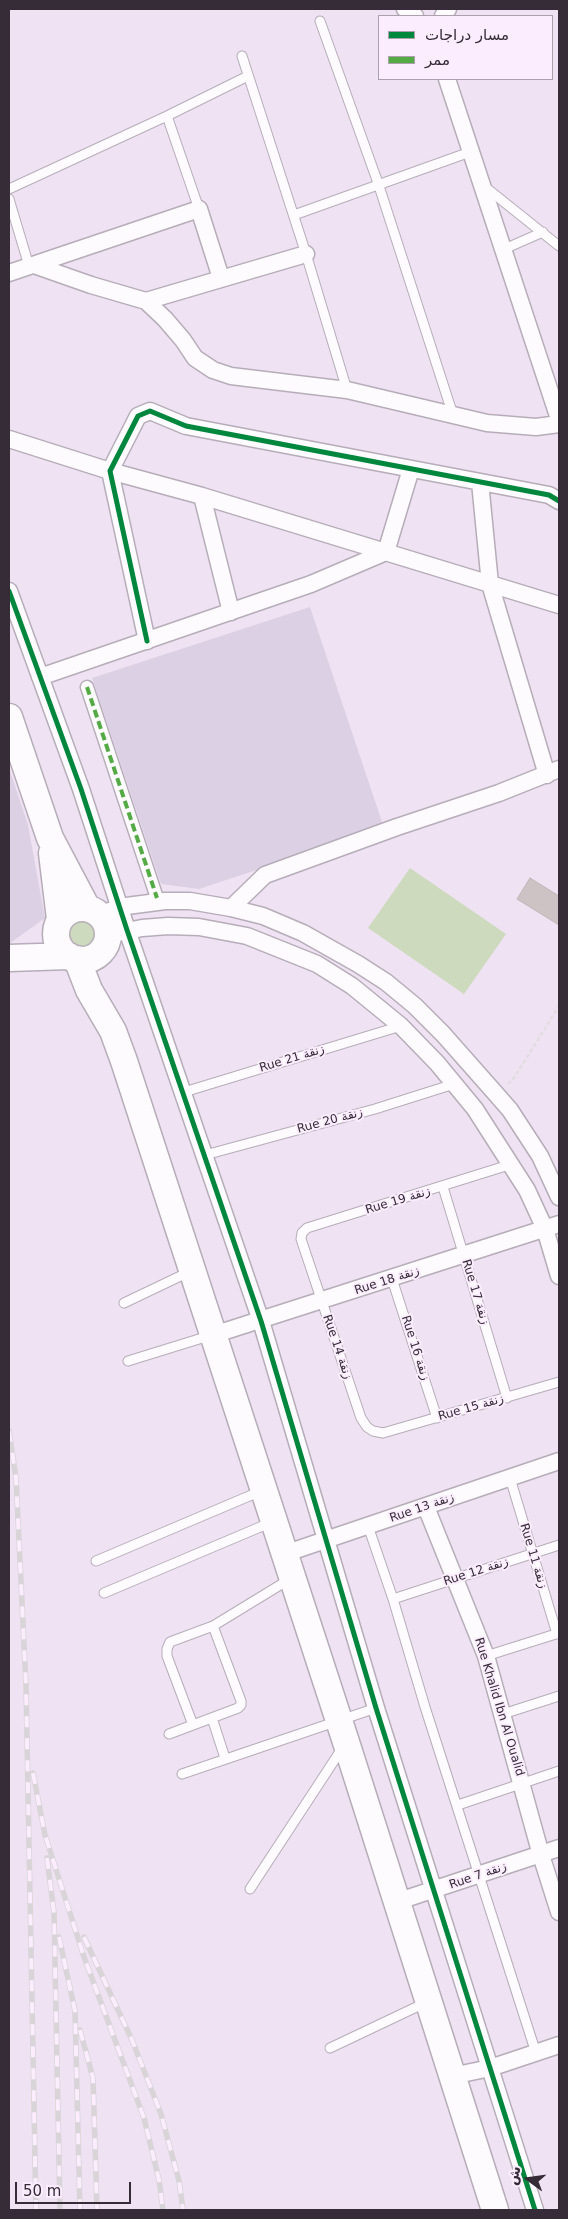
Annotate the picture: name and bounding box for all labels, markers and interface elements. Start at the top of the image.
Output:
legend [378,15,553,80]
text: مسار دراجات [425,26,509,44]
text: ممر [425,51,450,69]
street label: Rue 21 زنقة [258,1042,326,1076]
street label: Rue 20 زنقة [296,1105,364,1137]
street label: Rue 19 زنقة [364,1184,432,1218]
street label: Rue 17 زنقة [458,1258,492,1326]
street label: Rue 18 زنقة [353,1264,421,1298]
street label: Rue 14 زنقة [319,1313,355,1381]
street label: Rue 16 زنقة [398,1314,432,1382]
street label: Rue 15 زنقة [437,1392,505,1424]
street label: Rue 13 زنقة [388,1490,456,1526]
street label: Rue 11 زنقة [516,1522,550,1590]
street label: Rue 12 زنقة [442,1555,510,1589]
street label: Rue Khalid Ibn Al Oualid [471,1636,527,1778]
street label: Rue 7 زنقة [447,1859,509,1893]
north arrow [503,2154,553,2204]
text: ش [503,2164,524,2187]
scale bar [18,2172,134,2204]
text: 50 m [23,2182,61,2200]

